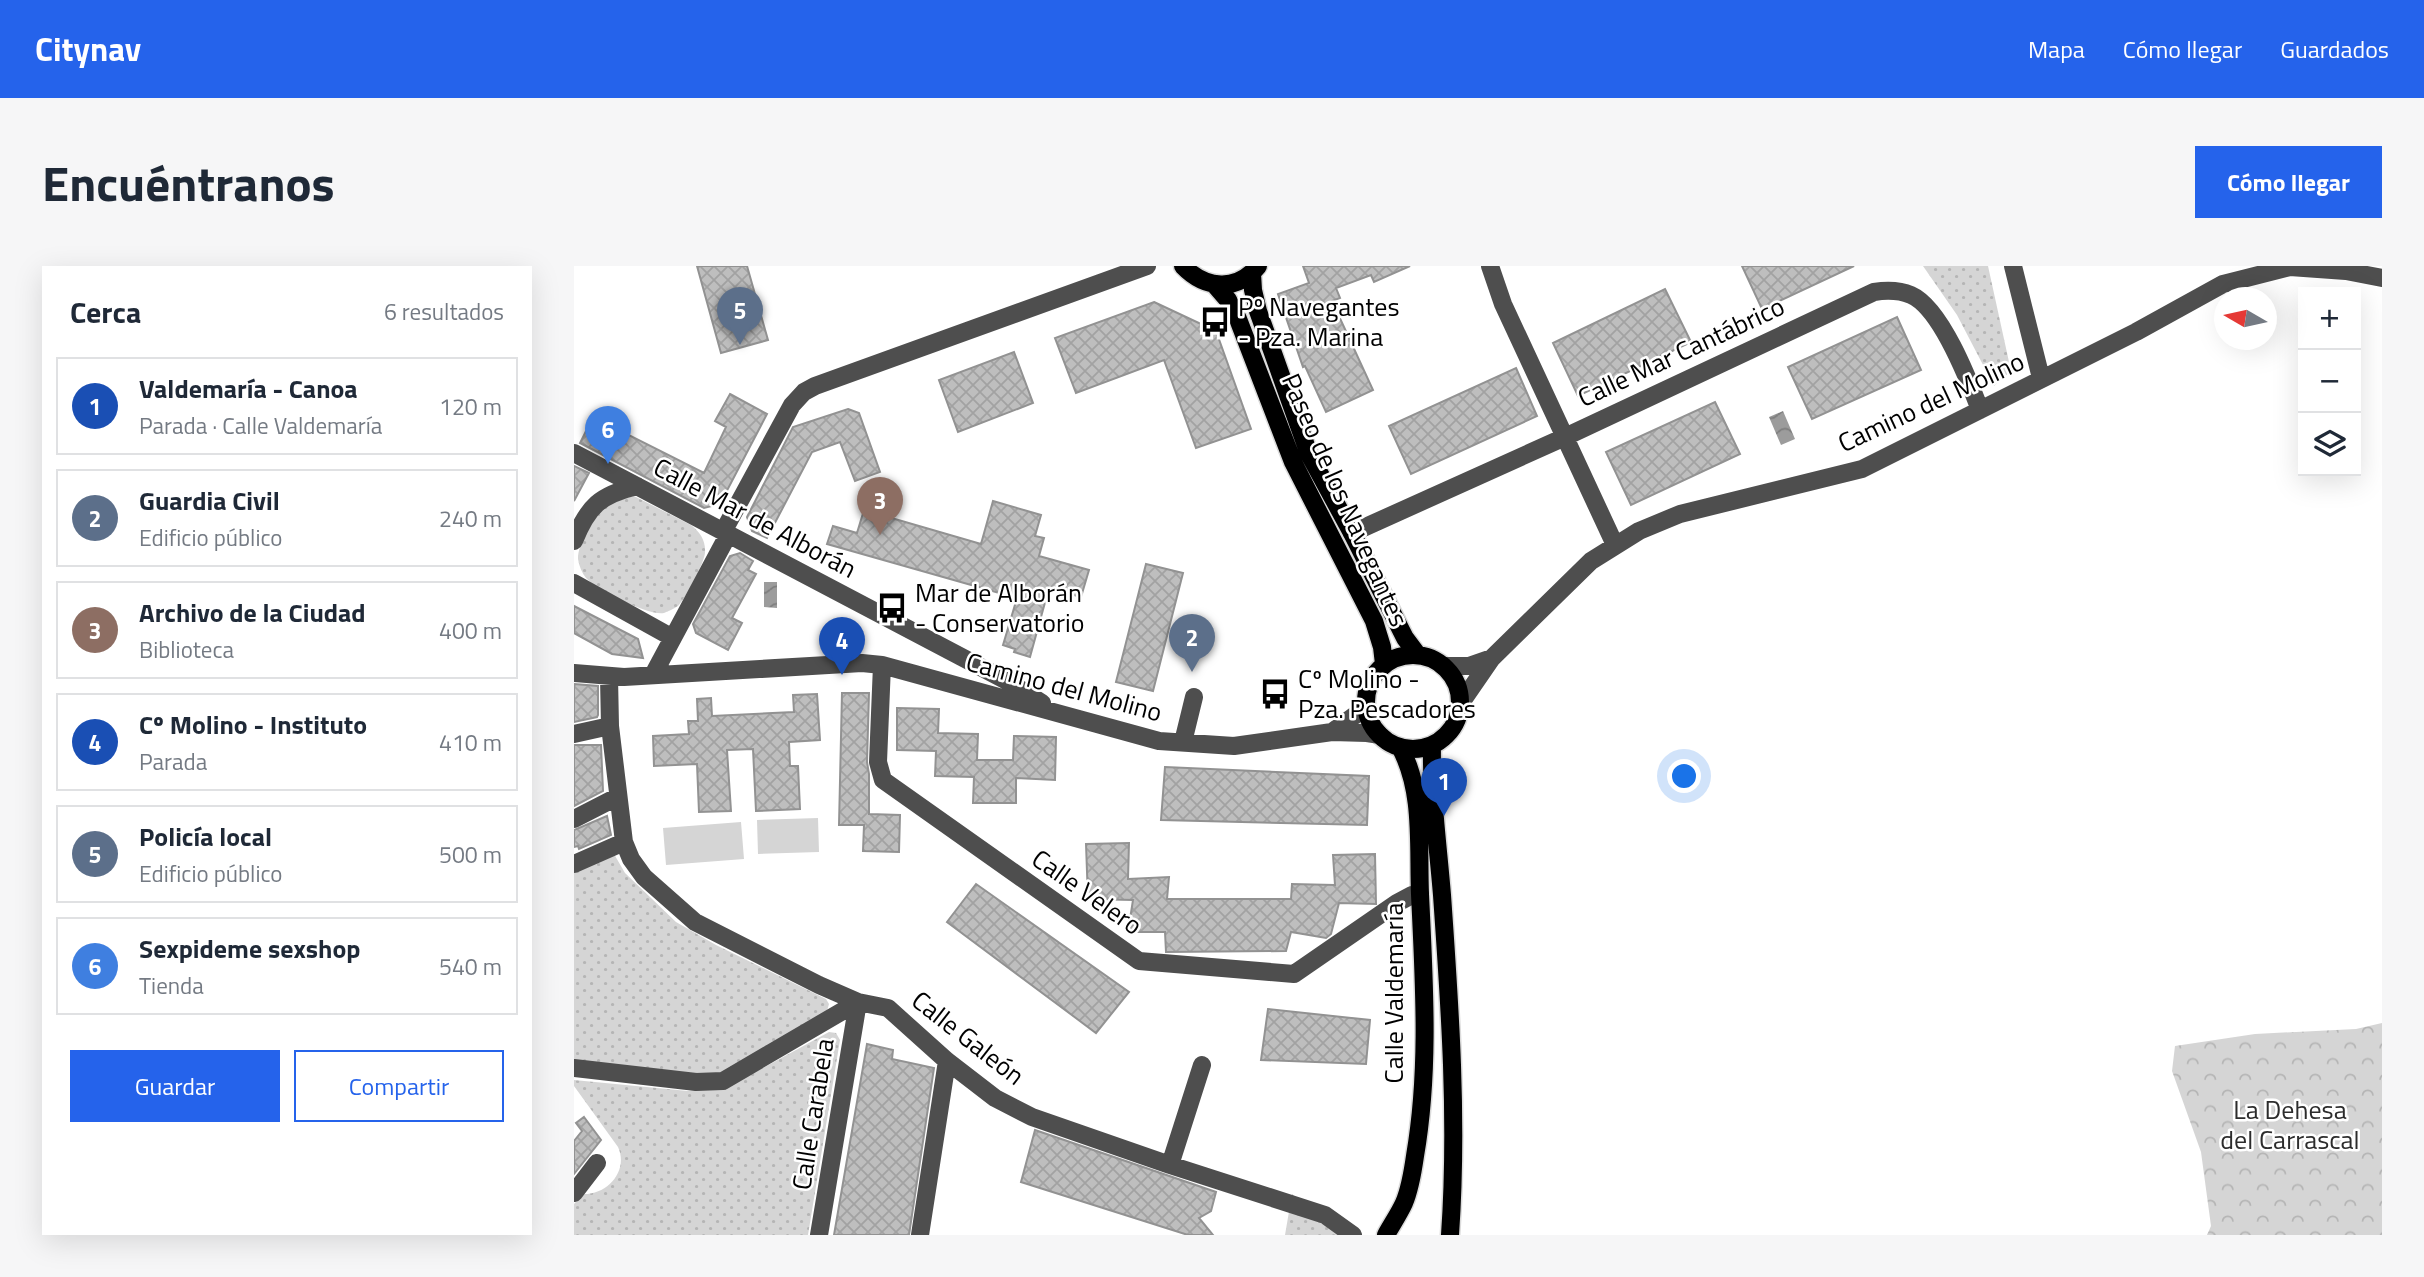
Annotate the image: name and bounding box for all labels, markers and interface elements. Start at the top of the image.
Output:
text: Citynav [35,24,141,74]
text: Mapa [2028,31,2085,67]
text: Cómo llegar [2123,31,2242,67]
text: Guardados [2280,31,2389,67]
text: Encuéntranos [42,145,335,220]
button: Cómo llegar [2195,146,2382,218]
pin: 5 [717,287,763,345]
place label: Pº Navegantes - Pza. Marina [1238,287,1400,356]
street label: Calle Mar Cantábrico [1571,287,1791,417]
north arrow [2214,287,2277,350]
map controls [2298,287,2361,476]
button: + [2298,287,2361,350]
text: Cerca [70,289,141,335]
text: 6 resultados [384,294,504,329]
bus stop icon: Pº Navegantes - Pza. Marina [1198,305,1232,339]
street label: Camino del Molino [1831,341,2030,462]
button: − [2298,350,2361,413]
street label: Paseo de los Navegantes [1272,367,1419,633]
text: Valdemaría - Canoa [139,369,358,408]
text: 1 [89,389,101,424]
text: 120 m [439,389,502,424]
pin: 6 [585,406,631,464]
text: Parada · Calle Valdemaría [139,408,382,443]
button: layers [2298,413,2361,476]
street label: Calle Mar de Alborán [647,447,864,588]
pin: 3 [857,477,903,535]
text: Guardia Civil [139,481,280,520]
text: 2 [89,501,101,536]
text: 240 m [439,501,502,536]
text: Edificio público [139,520,282,555]
place label: Mar de Alborán - Conservatorio [915,573,1085,642]
bus stop icon: Mar de Alborán - Conservatorio [875,591,909,625]
text: Archivo de la Ciudad [139,593,366,632]
text: 3 [89,613,101,648]
text: 400 m [439,613,502,648]
pin: 2 [1169,614,1215,672]
pin: 4 [819,617,865,675]
text: Biblioteca [139,632,234,667]
street label: Camino del Molino [962,642,1166,731]
place label: Cº Molino - Pza. Pescadores [1298,659,1476,728]
bus stop icon: Cº Molino - Pza. Pescadores [1258,677,1292,711]
text: Cº Molino - Instituto [139,705,367,744]
text: 4 [89,725,101,760]
text: 410 m [439,725,502,760]
text: Parada [139,744,207,779]
pin: 1 [1421,758,1467,816]
your location [1667,759,1701,793]
text: Policía local [139,817,272,856]
text: 5 [89,837,101,872]
text: 500 m [439,837,502,872]
street label: Calle Velero [1024,839,1151,944]
text: Edificio público [139,856,282,891]
street label: Calle Valdemaría [1374,903,1413,1083]
text: Sexpideme sexshop [139,929,360,968]
text: 6 [89,949,101,984]
text: 540 m [439,949,502,984]
text: Tienda [139,968,204,1003]
street label: Calle Galeón [904,981,1033,1094]
street label: Calle Carabela [781,1035,844,1193]
button: Guardar [70,1050,280,1122]
button: Compartir [294,1050,504,1122]
park label: La Dehesa del Carrascal [2220,1090,2360,1159]

